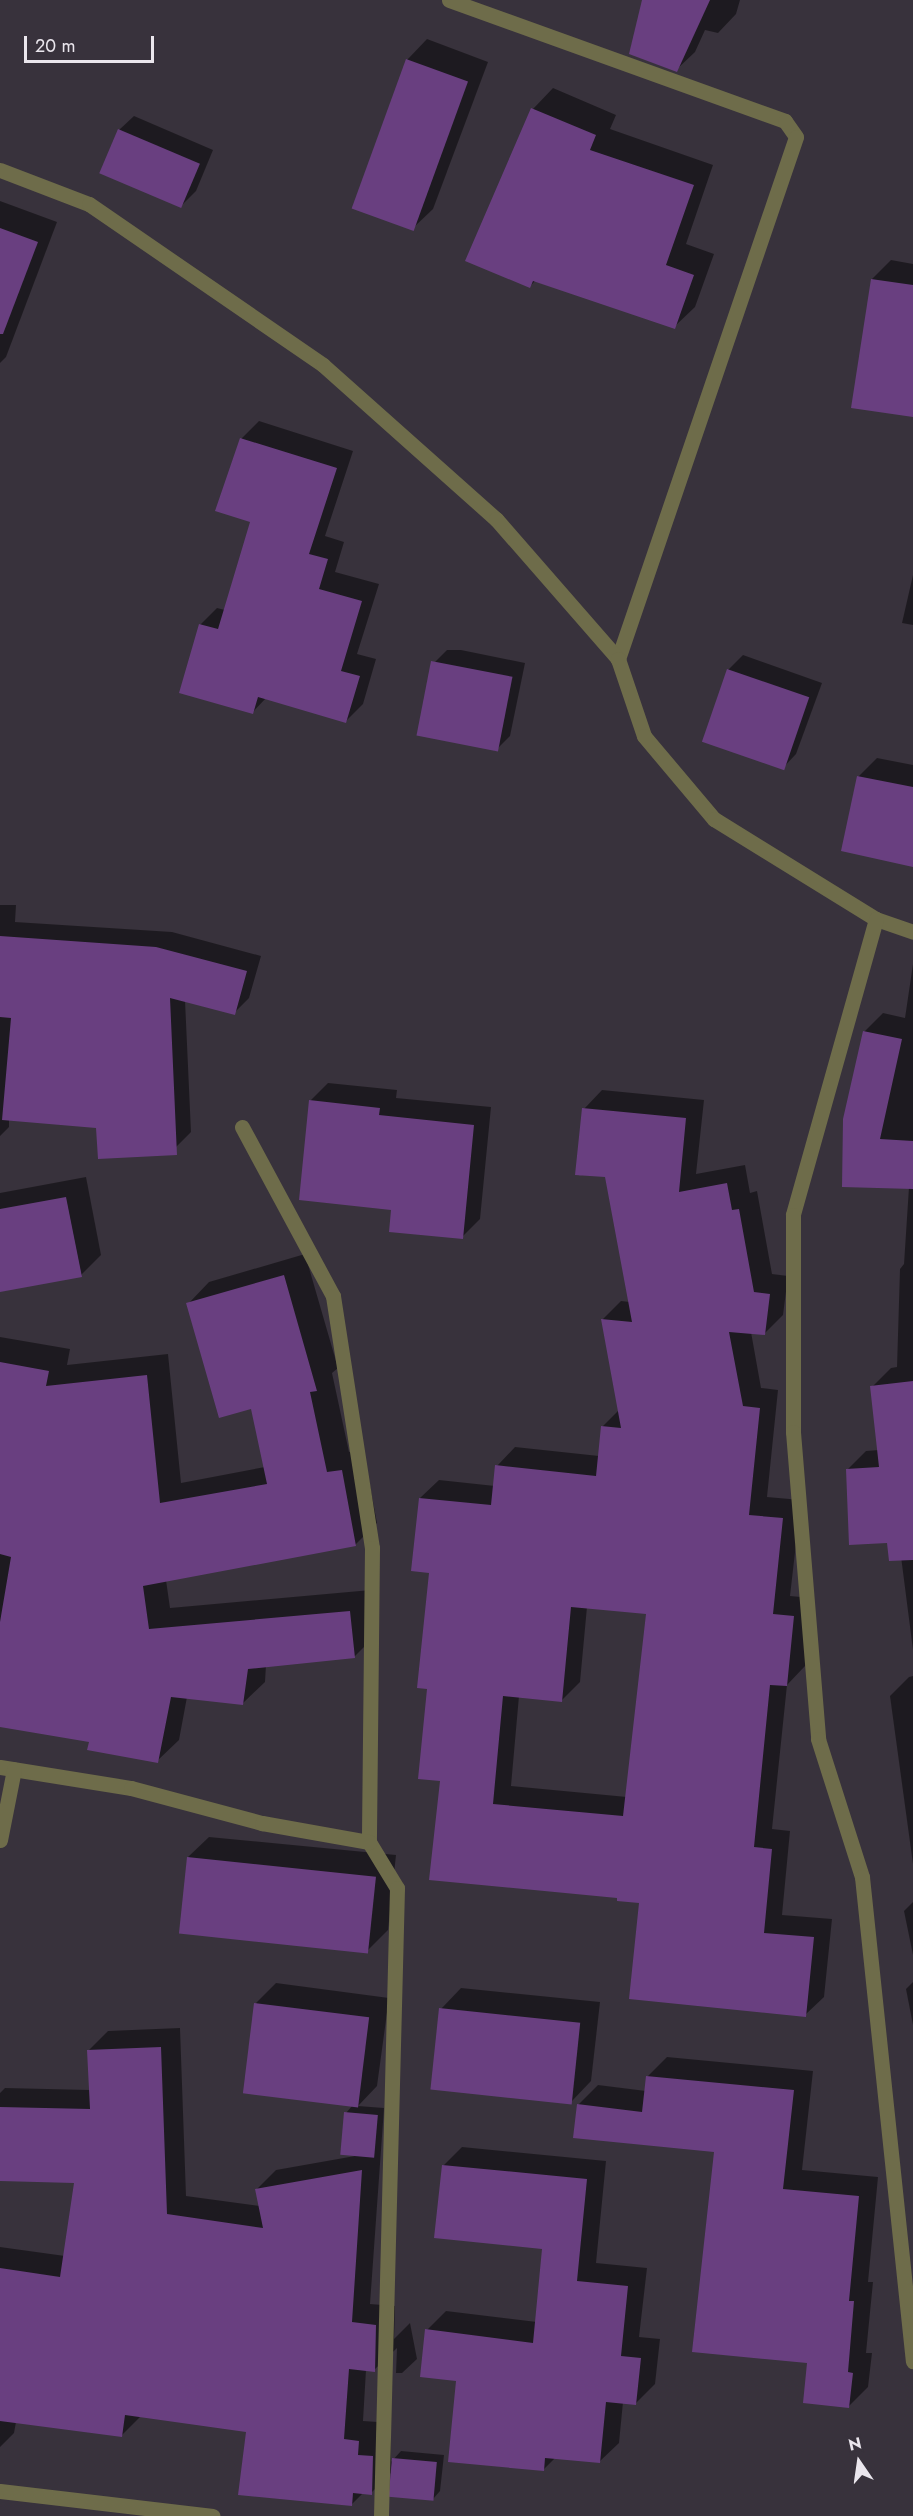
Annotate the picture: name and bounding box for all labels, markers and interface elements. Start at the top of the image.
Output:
scale bar [27,24,158,62]
text: 20 m [35,33,75,59]
text: N [846,2431,864,2457]
north arrow [829,2432,889,2492]

